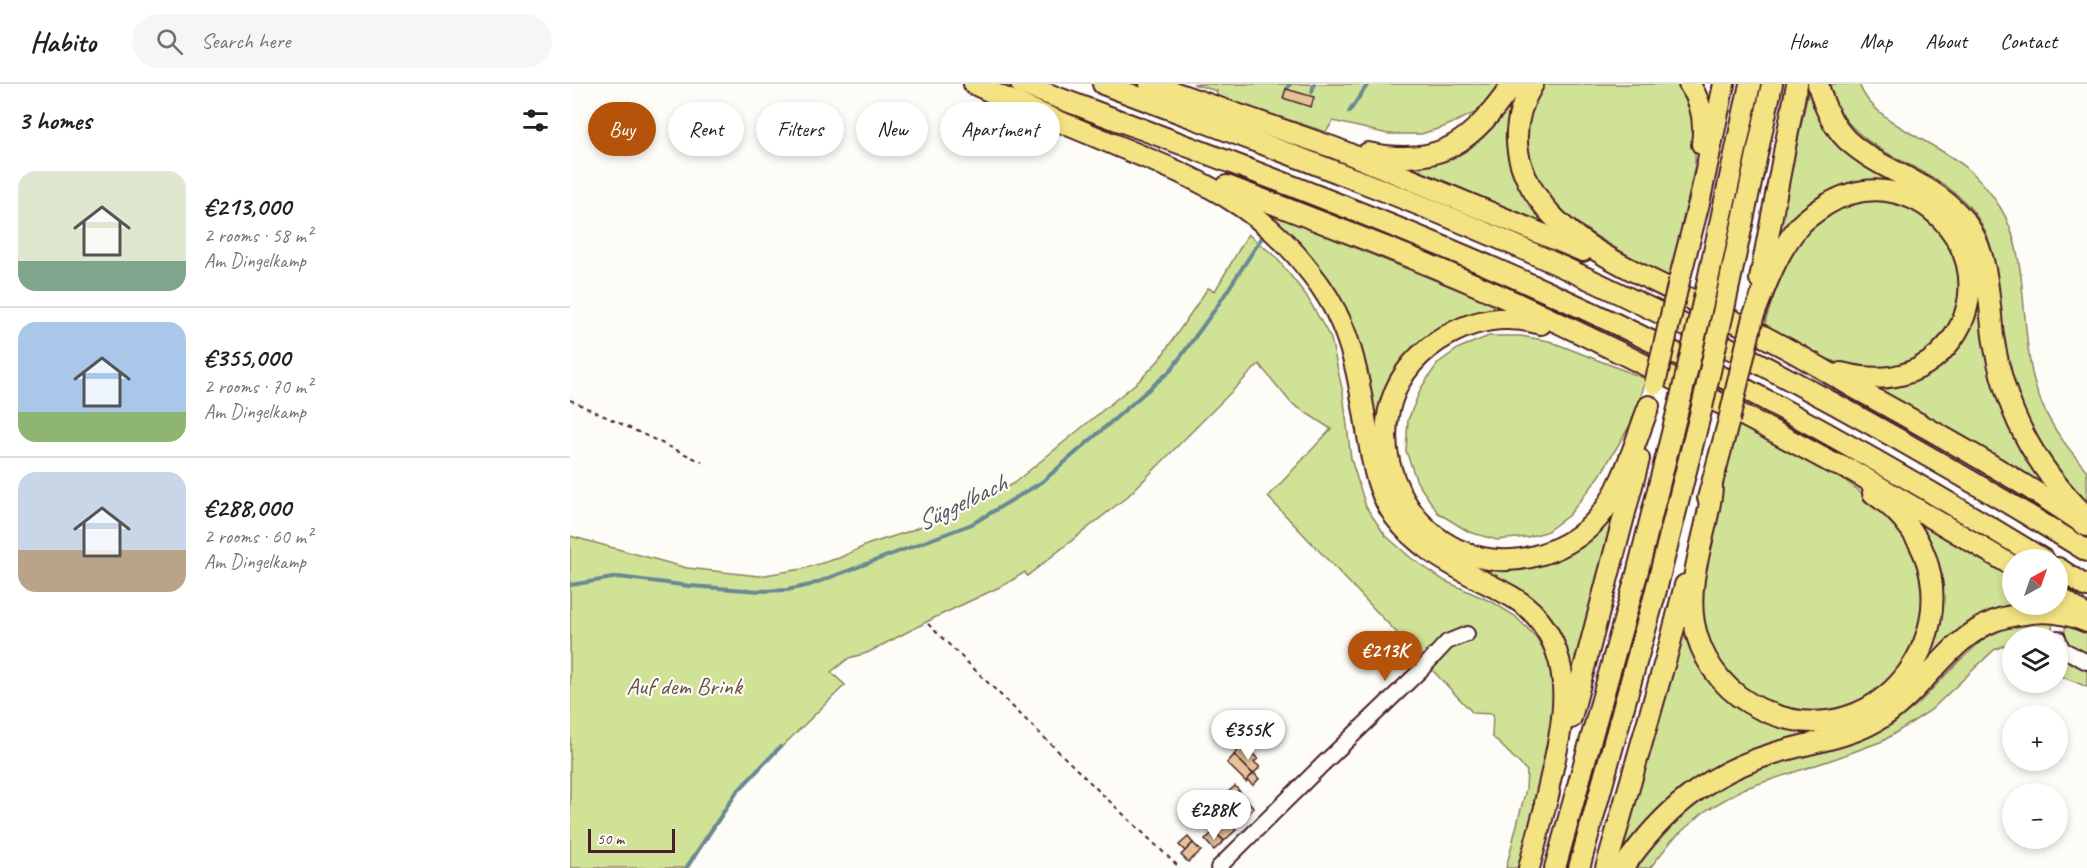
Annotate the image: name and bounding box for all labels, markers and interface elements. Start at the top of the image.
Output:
search box [132,14,552,68]
text: Habito [30,24,96,59]
icon: search [153,25,186,58]
text: Search here [201,27,291,55]
text: Home [1789,28,1827,54]
text: Map [1860,28,1892,54]
text: About [1925,28,1967,54]
text: Contact [2000,28,2057,54]
chip: Buy [588,102,656,156]
chip: Rent [668,102,744,156]
chip: Filters [756,102,844,156]
chip: New [856,102,928,156]
chip: Apartment [940,102,1060,156]
text: 3 homes [18,104,91,137]
icon: filters [519,104,552,137]
text: €213,000 [204,190,291,223]
icon: home [66,195,138,267]
text: 2 rooms · 58 m² [204,223,312,248]
text: Am Dingelkamp [204,248,306,273]
text: €355,000 [204,341,290,374]
icon: home [66,346,138,418]
text: 2 rooms · 70 m² [204,374,312,399]
text: Am Dingelkamp [204,399,306,424]
water label: Süggelbach [911,466,1014,538]
text: €288,000 [204,491,291,524]
icon: home [66,496,138,568]
text: 2 rooms · 60 m² [204,524,312,549]
text: Am Dingelkamp [204,549,306,574]
north arrow [2002,549,2068,615]
map controls [2002,549,2068,849]
button: layers [2002,627,2068,693]
pin: €213K [1343,631,1427,682]
text: €213K [1362,638,1408,663]
park label: Auf dem Brink [626,671,744,701]
button: + [2002,705,2068,771]
pin: €355K [1206,710,1290,761]
text: €355K [1225,717,1271,742]
button: − [2002,783,2068,849]
pin: €288K [1172,790,1256,841]
text: €288K [1191,797,1237,822]
scale bar [588,826,675,854]
text: 50 m [597,829,624,849]

